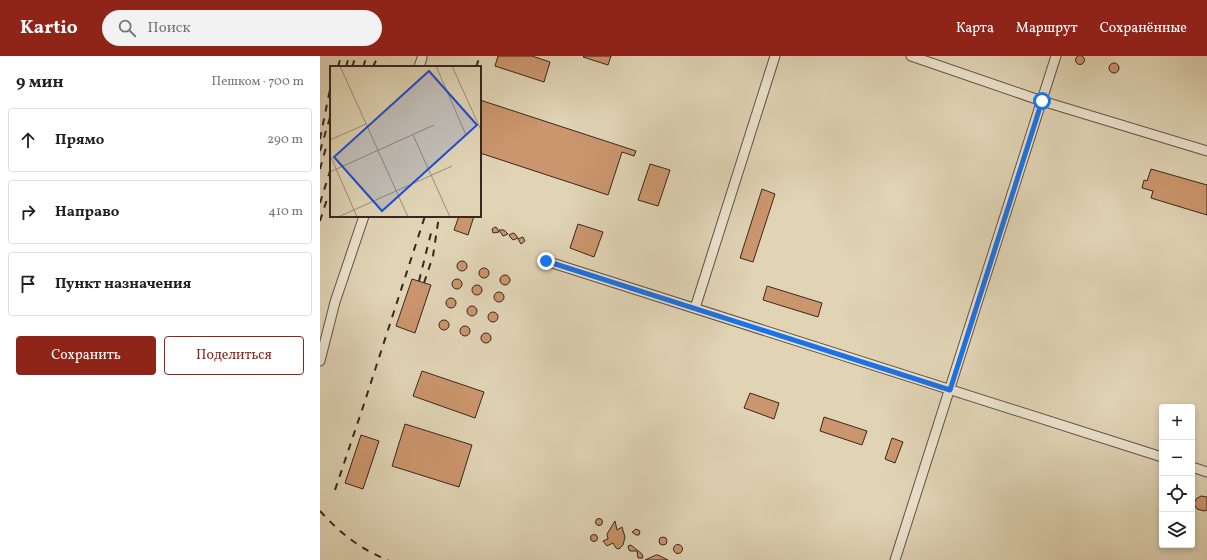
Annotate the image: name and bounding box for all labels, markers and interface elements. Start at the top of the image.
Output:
search box [102,10,382,46]
text: Kartio [20,15,78,41]
icon: search [116,17,138,39]
text: Поиск [148,18,191,39]
text: Карта [956,19,994,38]
text: Маршрут [1016,19,1078,38]
text: Сохранённые [1100,19,1187,38]
inset map [330,66,481,217]
text: 9 мин [16,71,64,94]
text: Пешком · 700 m [212,73,304,91]
route start [1033,92,1051,110]
icon: ahead [17,129,39,151]
text: Прямо [55,130,104,151]
text: 290 m [267,131,303,149]
icon: right [17,201,39,223]
text: Направо [55,202,119,223]
text: 410 m [268,203,303,221]
route end [537,252,555,270]
icon: arrive [17,273,39,295]
text: Пункт назначения [55,274,191,295]
button: Сохранить [16,336,156,375]
button: Поделиться [164,336,304,375]
map controls [1159,404,1195,548]
button: + [1159,404,1195,440]
button: − [1159,440,1195,476]
button: locate [1159,476,1195,512]
button: layers [1159,512,1195,548]

